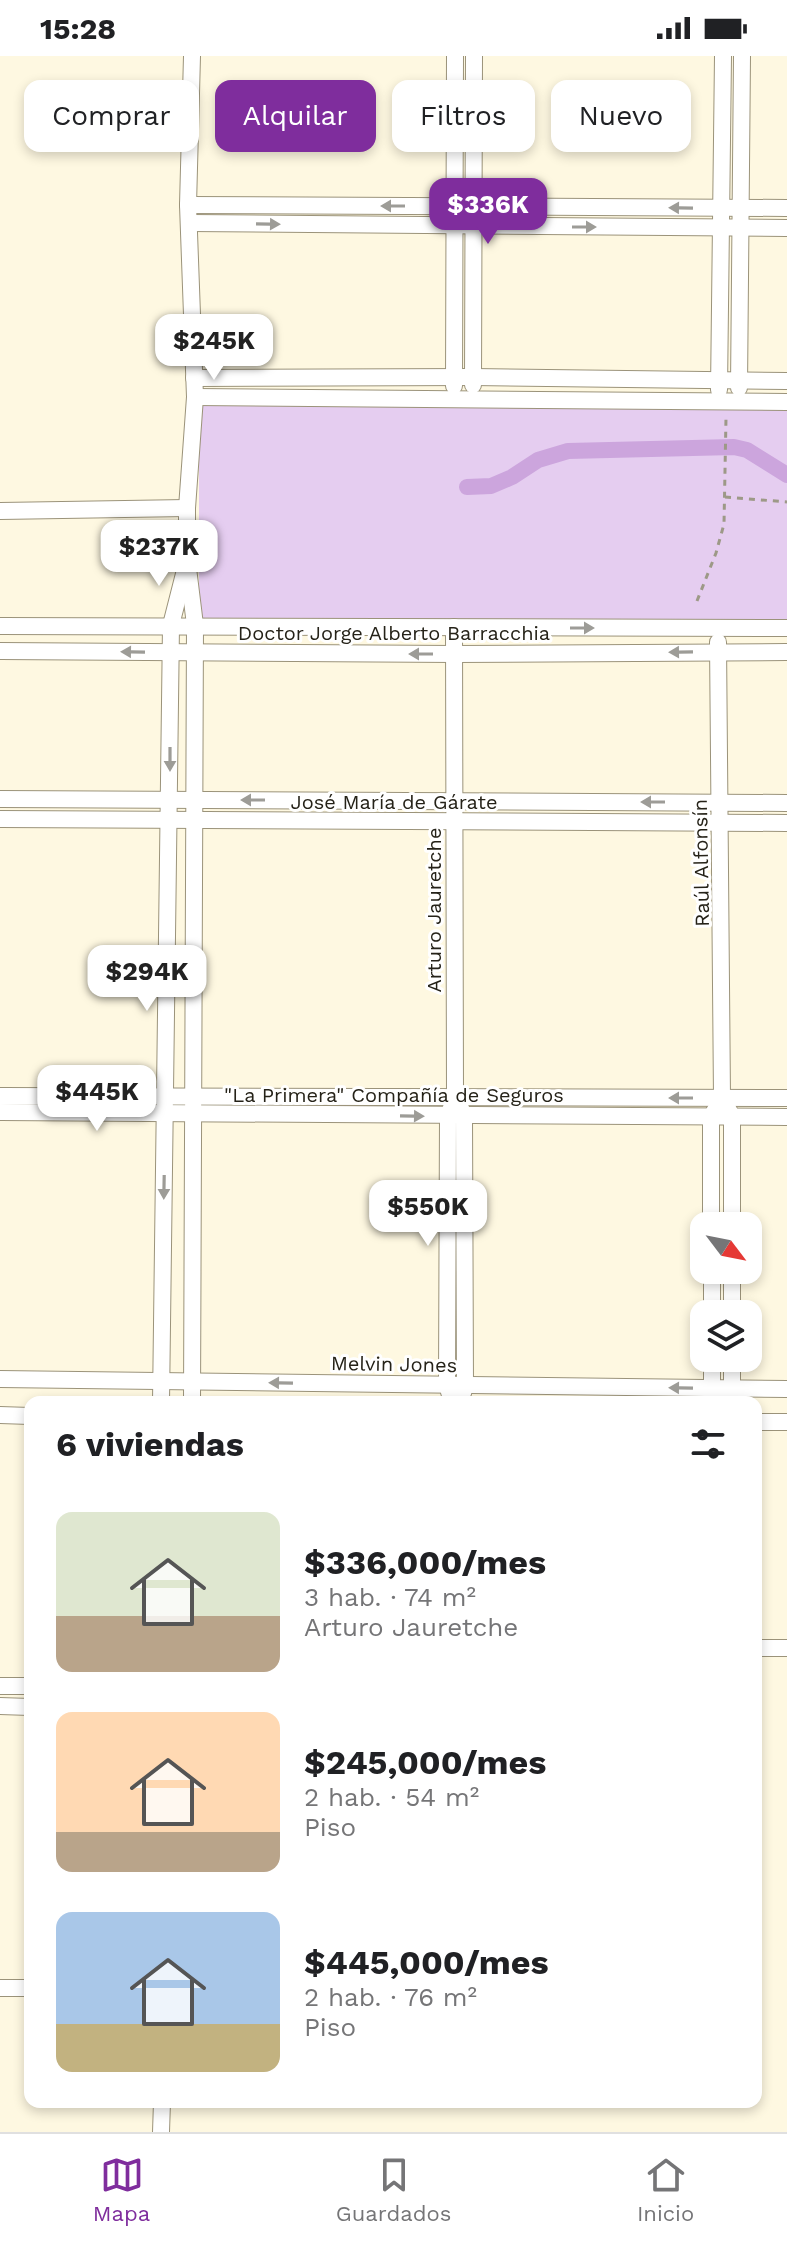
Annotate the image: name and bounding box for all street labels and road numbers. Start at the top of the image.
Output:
street label: Doctor Jorge Alberto Barracchia [238,621,550,645]
street label: José María de Gárate [291,790,497,814]
street label: Raúl Alfonsín [688,799,714,927]
street label: Arturo Jauretche [422,828,446,992]
street label: "La Primera" Compañía de Seguros [224,1083,564,1107]
street label: Melvin Jones [331,1351,457,1377]

